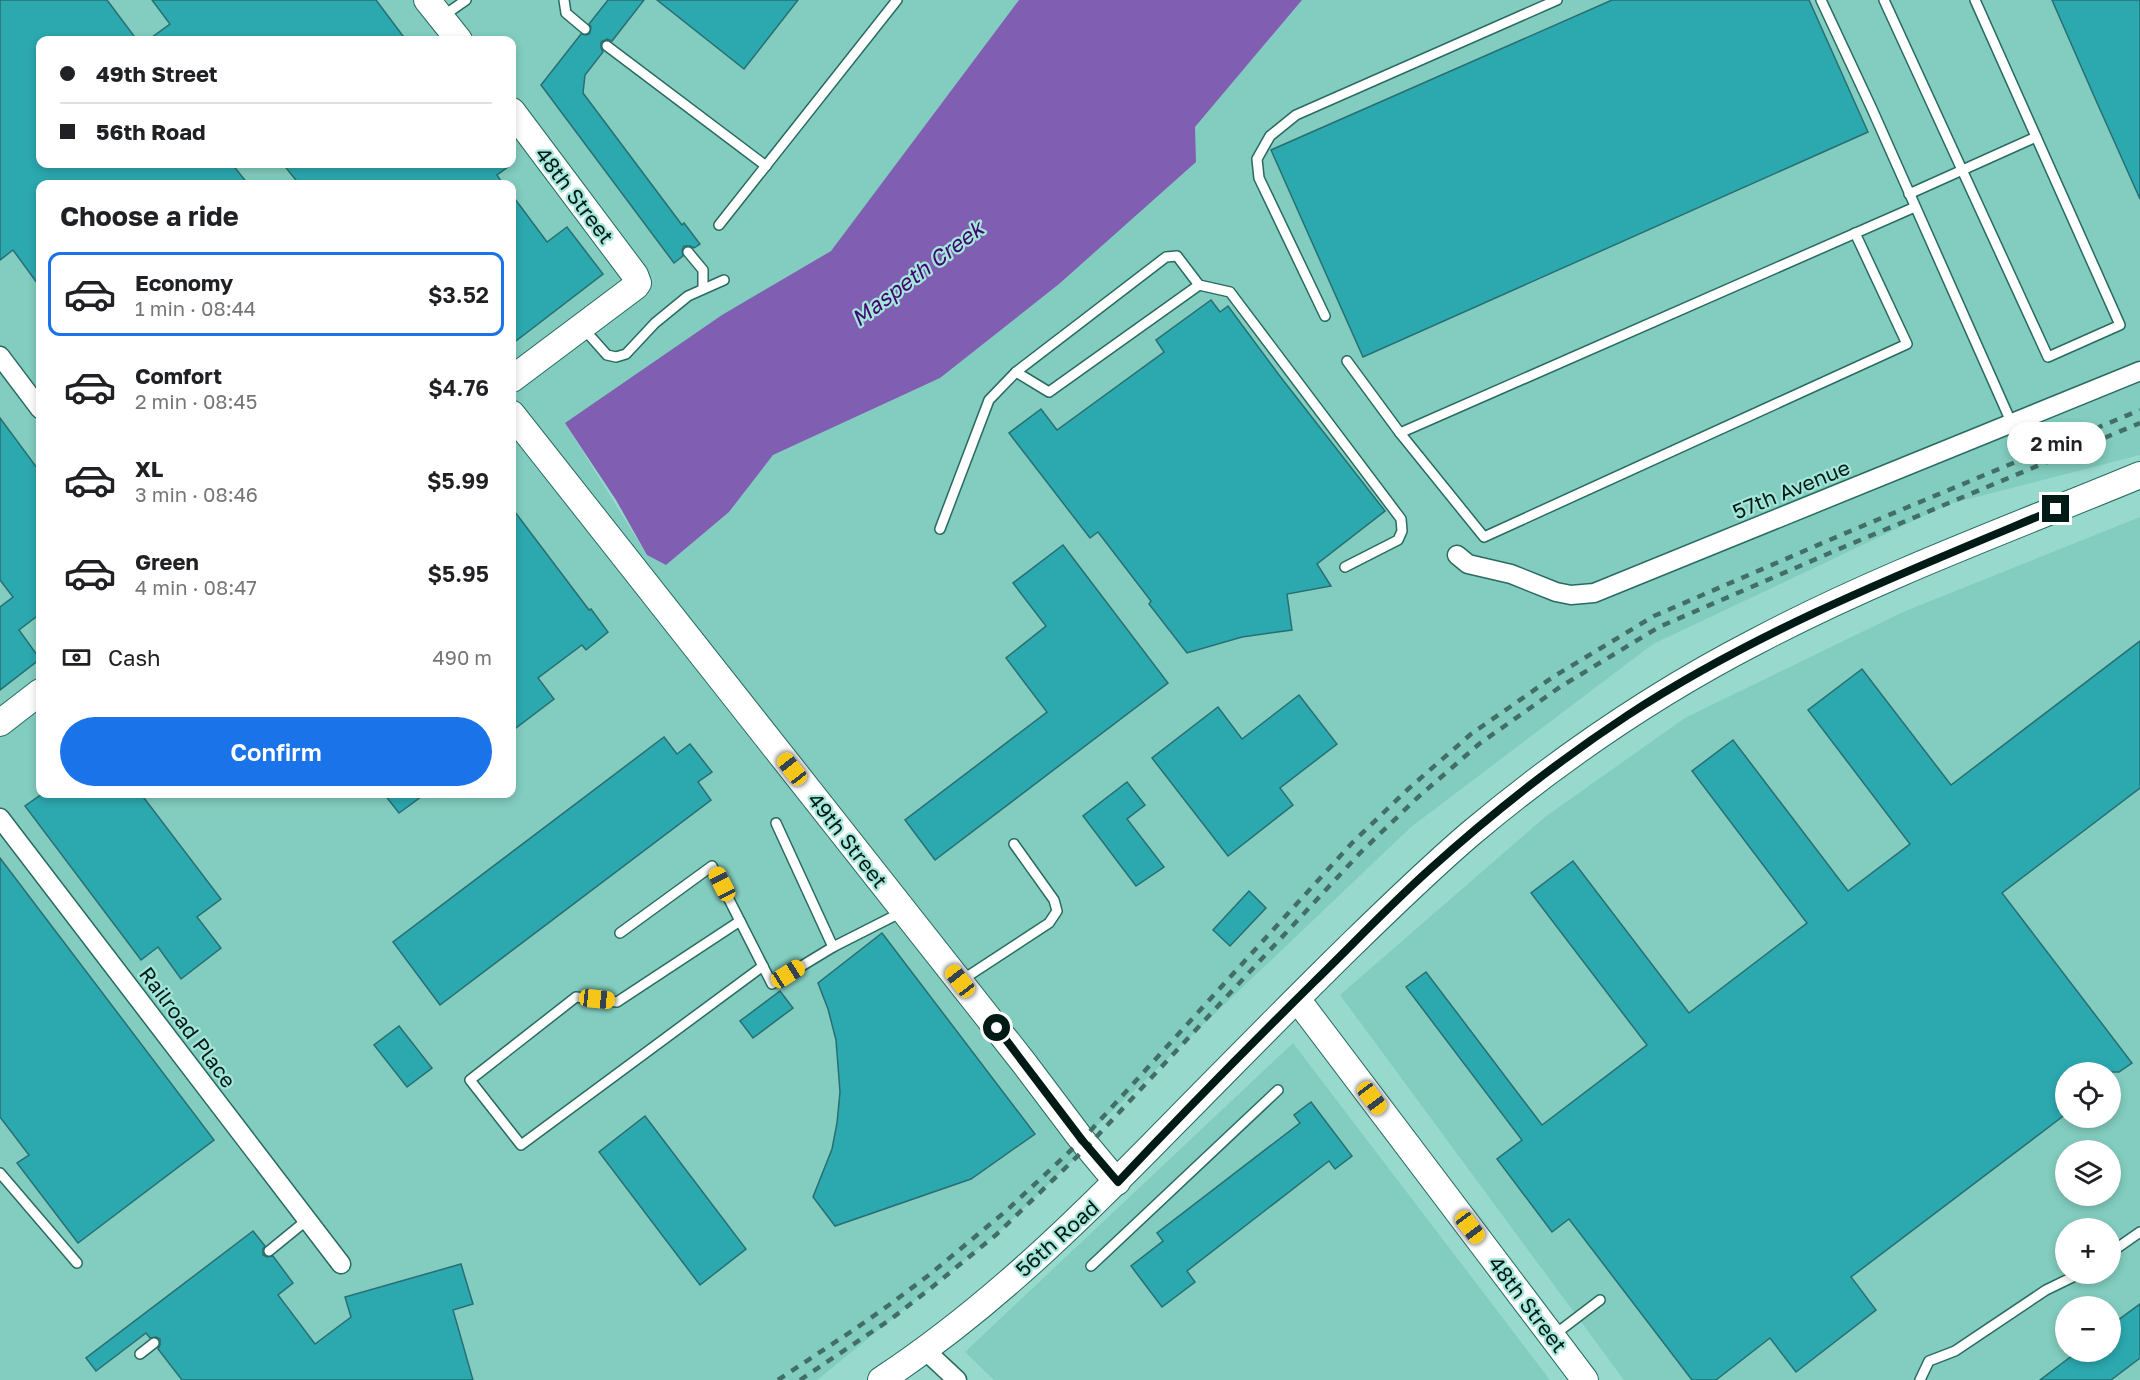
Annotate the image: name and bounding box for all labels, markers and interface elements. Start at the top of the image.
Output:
text: 49th Street [96,60,218,87]
text: 56th Road [96,118,205,145]
street label: 48th Street [530,142,620,248]
text: Choose a ride [60,200,239,232]
water label: Maspeth Creek [846,213,990,331]
icon: car [63,267,117,321]
text: Economy [135,269,233,296]
text: $3.52 [428,281,489,308]
text: 1 min · 08:44 [135,296,256,320]
icon: car [63,360,117,414]
text: Comfort [135,362,222,389]
text: $4.76 [428,374,489,401]
text: 2 min · 08:45 [135,389,257,413]
callout: 2 min [2006,422,2106,464]
text: 2 min [2031,431,2083,455]
icon: car [63,453,117,507]
street label: 57th Avenue [1729,454,1853,524]
text: XL [135,455,163,482]
text: $5.99 [427,467,489,494]
text: 3 min · 08:46 [135,482,258,506]
route end [2042,495,2069,522]
icon: car [63,546,117,600]
text: Green [135,548,199,575]
text: $5.95 [428,560,489,587]
text: 4 min · 08:47 [135,575,257,599]
icon: cash [60,641,93,674]
text: Cash [108,644,161,671]
text: 490 m [433,645,492,669]
button: Confirm [60,717,492,786]
car [774,749,810,789]
street label: 49th Street [803,787,893,893]
car [706,864,738,904]
car [768,957,808,991]
street label: Railroad Place [134,961,242,1093]
car [942,961,978,1001]
car [578,988,616,1010]
route start [983,1014,1010,1041]
map controls [2055,1062,2121,1362]
button: locate [2055,1062,2121,1128]
car [1354,1078,1390,1118]
button: layers [2055,1140,2121,1206]
street label: 56th Road [1010,1194,1104,1282]
car [1452,1207,1488,1247]
button: + [2055,1218,2121,1284]
street label: 48th Street [1483,1251,1573,1357]
button: − [2055,1296,2121,1362]

